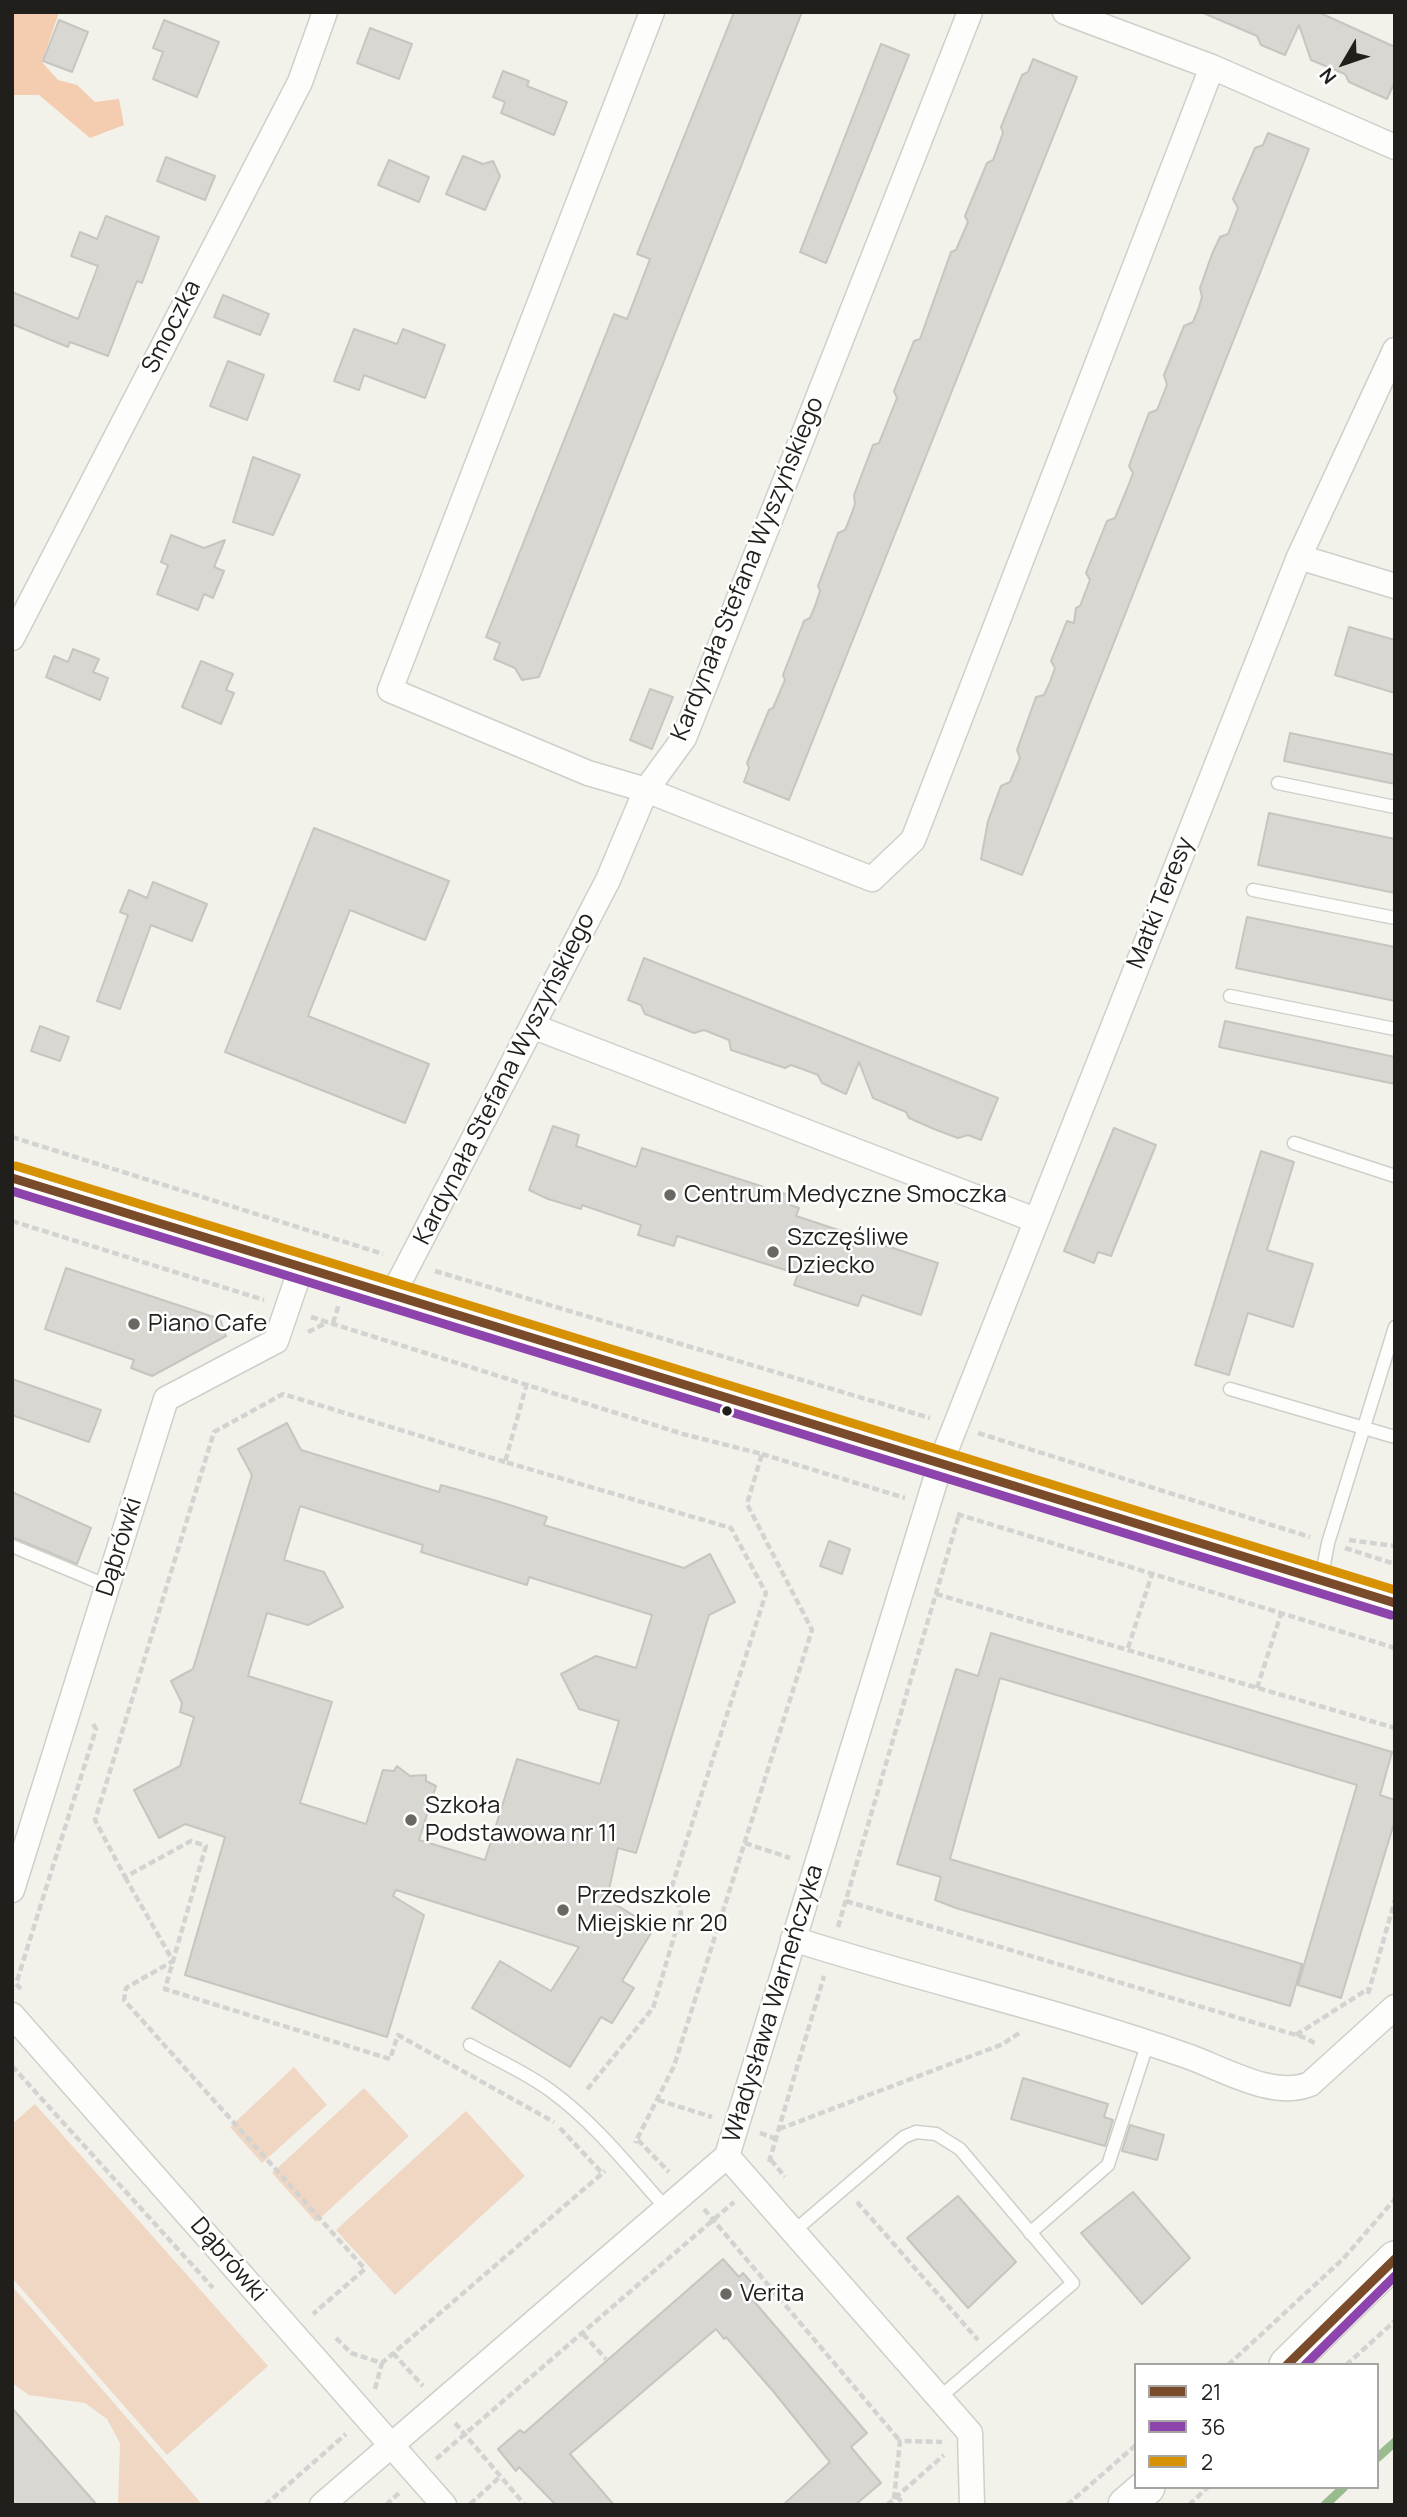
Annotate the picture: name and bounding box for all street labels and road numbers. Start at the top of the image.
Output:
street label: Smoczka [136,276,208,378]
street label: Kardynała Stefana Wyszyńskiego [666,393,830,745]
street label: Matki Teresy [1122,833,1200,973]
street label: Kardynała Stefana Wyszyńskiego [409,908,601,1250]
street label: Dąbrówki [91,1494,149,1600]
street label: Władysława Warneńczyka [718,1862,830,2146]
street label: Dąbrówki [184,2212,272,2308]

